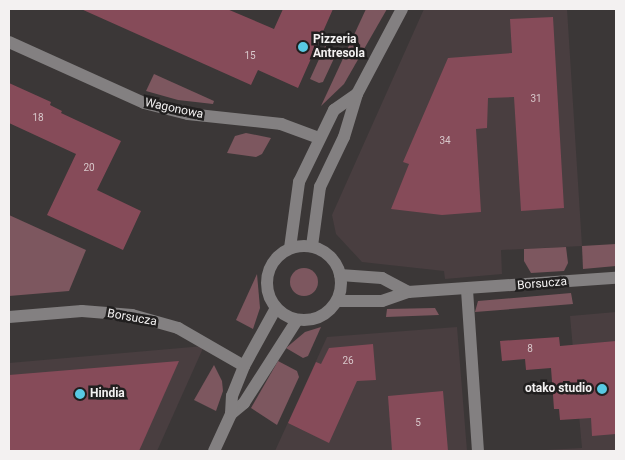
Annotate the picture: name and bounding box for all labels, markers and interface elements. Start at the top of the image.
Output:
place label: Pizzeria Antresola [313,33,365,61]
marker: Pizzeria Antresola [297,41,309,53]
house number: 15 [244,50,256,62]
house number: 31 [530,93,542,105]
street label: Wagonowa [143,96,205,122]
house number: 18 [32,112,44,124]
house number: 34 [439,135,451,147]
house number: 20 [83,162,95,174]
street label: Borsucza [516,275,568,293]
street label: Borsucza [106,307,158,329]
house number: 8 [527,343,533,355]
house number: 26 [342,355,354,367]
place label: otako studio [525,382,592,396]
marker: otako studio [596,383,608,395]
place label: Hindia [90,387,125,401]
marker: Hindia [74,388,86,400]
house number: 5 [415,417,421,429]

